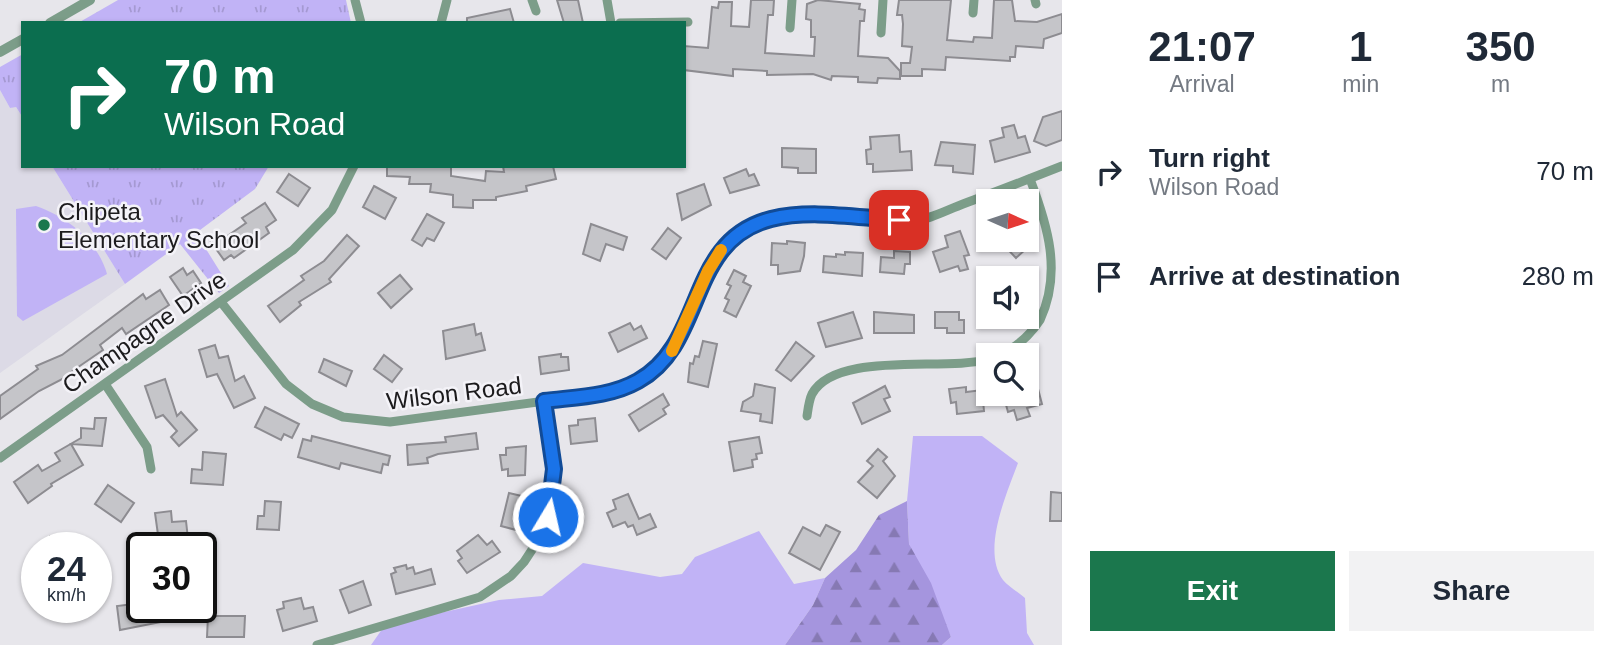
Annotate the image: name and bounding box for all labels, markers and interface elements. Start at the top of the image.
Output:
text: 21:07 [1148,23,1256,70]
text: 1 [1349,23,1372,70]
text: 350 [1466,23,1536,70]
icon: right [49,49,140,140]
text: 70 m [164,49,276,103]
text: Arrival [1169,71,1235,97]
text: min [1342,71,1379,97]
text: m [1491,71,1510,97]
text: Wilson Road [164,106,345,142]
text: Turn right [1149,143,1270,173]
icon: right [1090,153,1128,191]
text: 70 m [1536,156,1594,186]
text: Wilson Road [1149,174,1279,200]
north arrow [976,189,1040,252]
map controls [976,189,1039,406]
pin [869,190,929,250]
place label: Chipeta Elementary School [58,198,259,253]
icon: arrive [880,201,918,239]
marker: Chipeta Elementary School [36,217,52,233]
icon: arrive [1090,258,1128,296]
text: Arrive at destination [1149,261,1400,291]
text: 280 m [1522,261,1594,291]
street label: Champagne Drive [57,265,231,399]
button: sound [976,266,1039,329]
button: search [976,343,1039,406]
street label: Wilson Road [385,371,523,415]
position arrow [511,480,585,554]
speed limit sign: 30 [126,532,217,623]
text: 24 [47,549,86,588]
button: Exit [1090,551,1335,631]
button: Share [1349,551,1594,631]
text: km/h [47,585,86,605]

